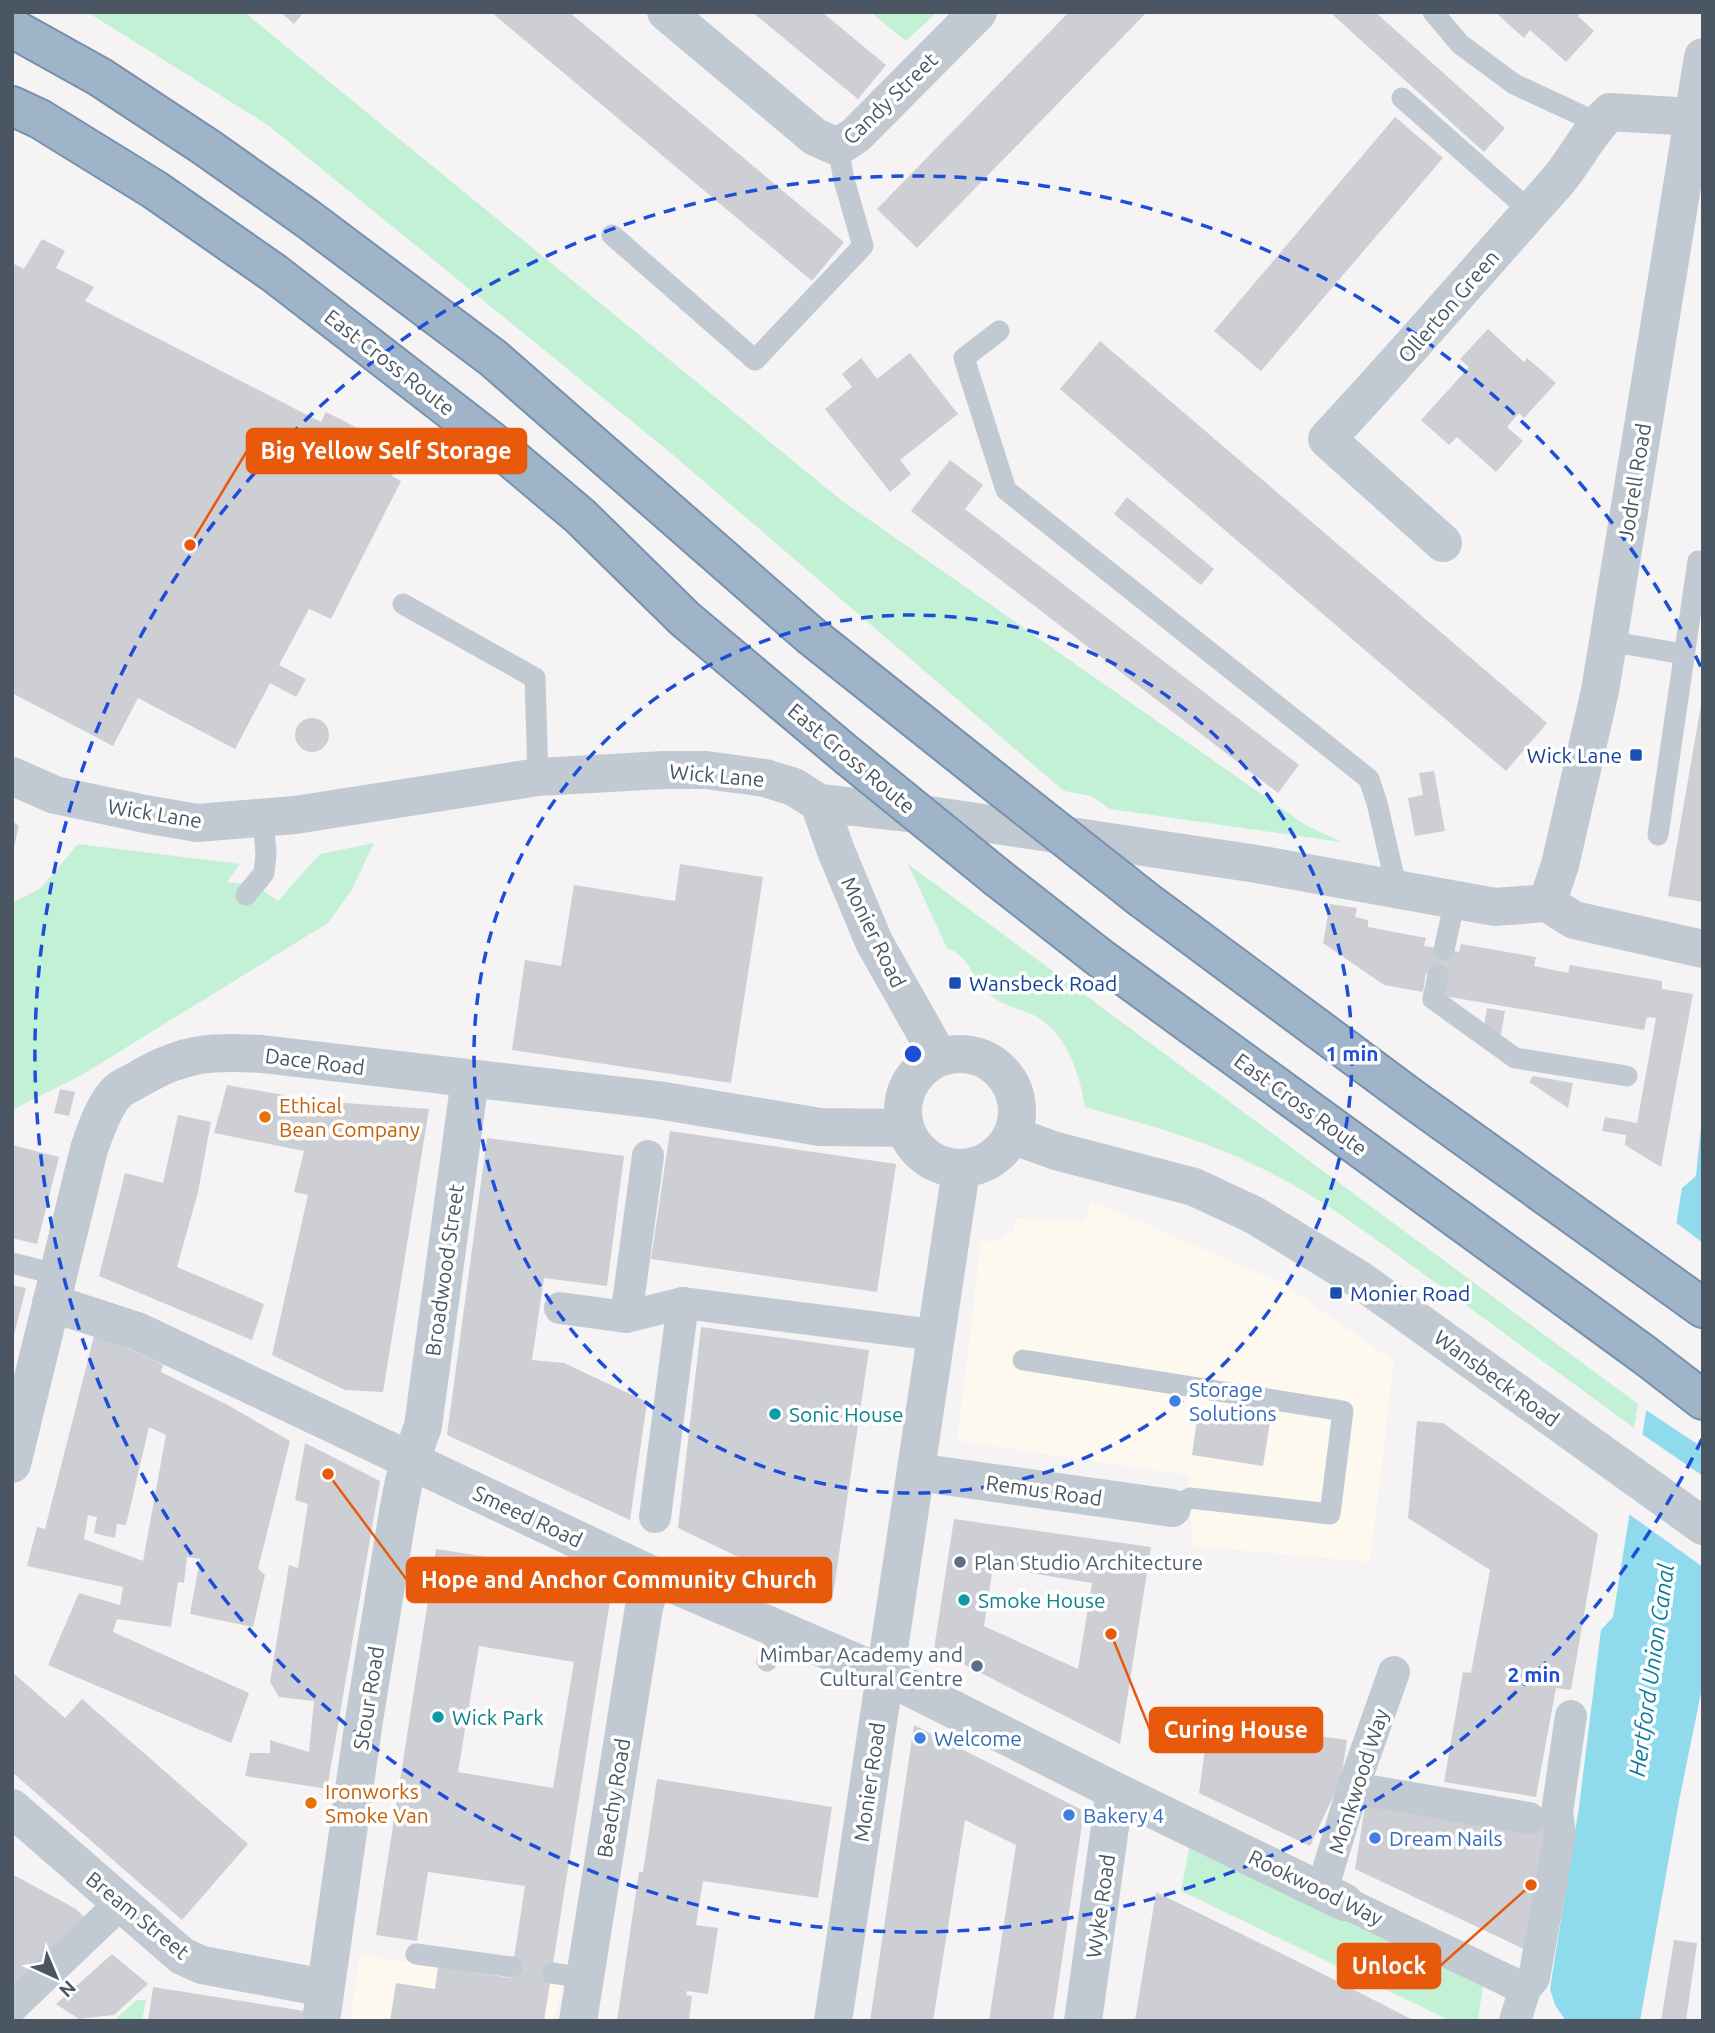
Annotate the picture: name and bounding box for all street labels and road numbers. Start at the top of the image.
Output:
street label: Candy Street [838,47,942,149]
street label: Ollerton Green [1393,245,1503,367]
street label: East Cross Route [320,304,460,420]
street label: Jodrell Road [1613,422,1655,542]
street label: East Cross Route [784,698,920,818]
street label: Wick Lane [669,759,765,791]
street label: Wick Lane [106,794,204,832]
street label: Monier Road [837,873,911,991]
street label: Dace Road [264,1043,366,1079]
street label: East Cross Route [1230,1048,1372,1160]
street label: Broadwood Street [420,1183,468,1357]
street label: Wansbeck Road [1430,1325,1564,1431]
street label: Remus Road [984,1470,1104,1510]
street label: Smeed Road [470,1480,586,1552]
street label: Stour Road [348,1644,388,1752]
street label: Monkwood Way [1323,1705,1393,1857]
street label: Monier Road [849,1721,889,1843]
street label: Beachy Road [592,1737,634,1859]
street label: Rookwood Way [1245,1844,1387,1930]
street label: Wyke Road [1081,1853,1119,1959]
street label: Bream Street [82,1866,194,1964]

